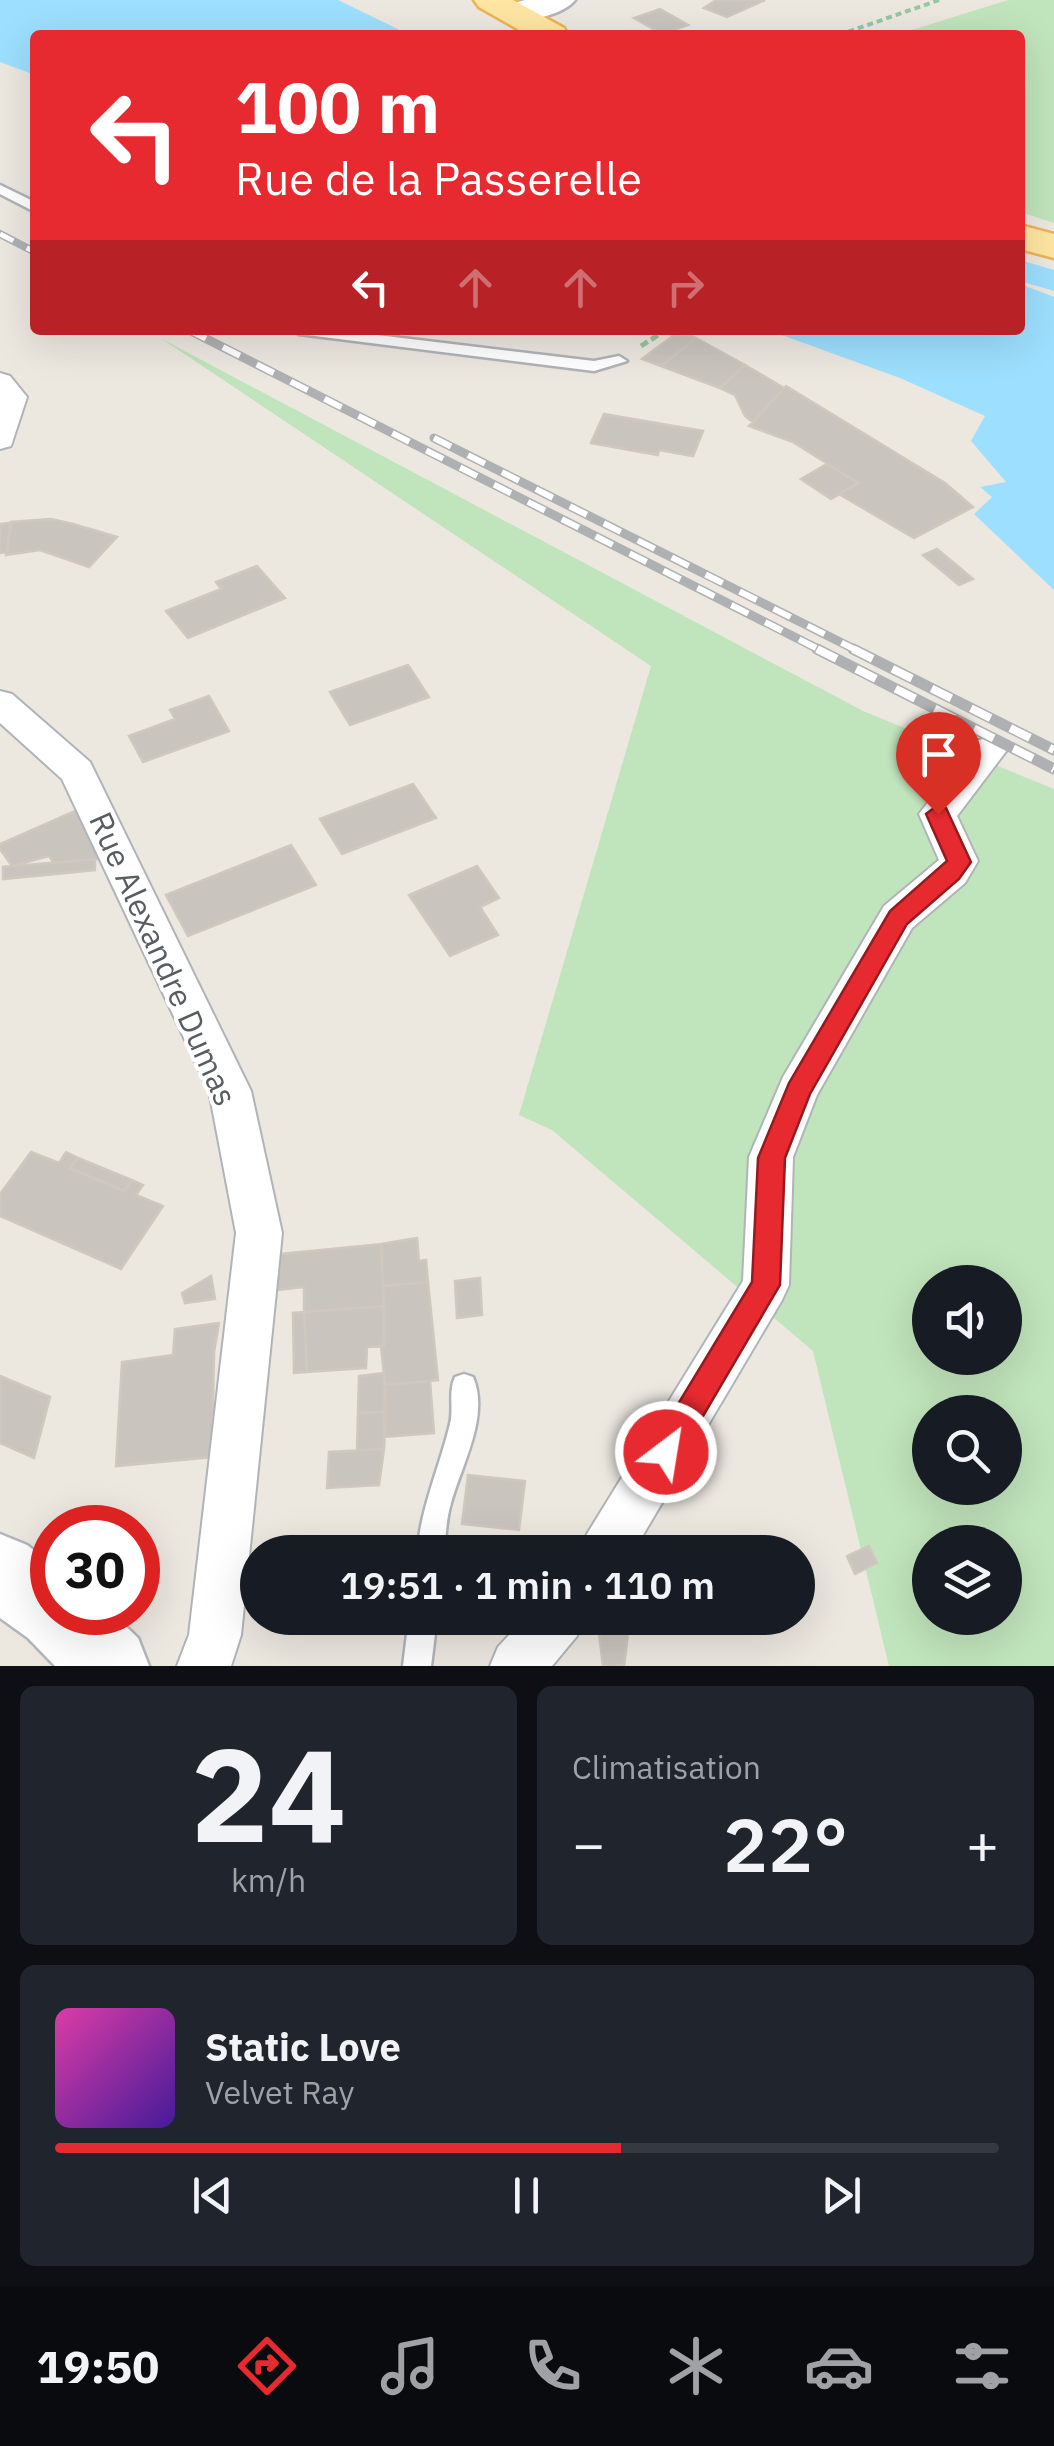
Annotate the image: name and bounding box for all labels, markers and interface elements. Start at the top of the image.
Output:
text: 100 m [235,61,440,152]
icon: left [70,70,200,200]
text: Rue de la Passerelle [235,149,642,207]
icon: left [343,260,398,315]
icon: ahead [448,260,503,315]
icon: ahead [553,260,608,315]
icon: right [658,260,713,315]
pin [896,712,981,815]
icon: arrive [911,727,966,782]
street label: Rue Alexandre Dumas [80,805,248,1112]
map controls [912,1265,1022,1635]
button: sound [912,1265,1022,1375]
button: search [912,1395,1022,1505]
position arrow [614,1400,718,1504]
speed limit sign: 30 [30,1505,160,1635]
button: layers [912,1525,1022,1635]
text: 19:51 · 1 min · 110 m [340,1560,715,1609]
text: 24 [190,1709,347,1878]
text: Climatisation [572,1746,761,1788]
text: 22° [723,1795,848,1893]
text: − [572,1808,605,1879]
text: + [966,1808,999,1879]
text: km/h [231,1859,306,1901]
text: Static Love [205,2022,401,2071]
text: Velvet Ray [205,2071,354,2113]
icon: previous [185,2168,240,2223]
icon: pause [499,2168,554,2223]
icon: next [814,2168,869,2223]
icon: directions [232,2331,302,2401]
icon: music [375,2331,445,2401]
icon: phone [518,2331,588,2401]
icon: climate [661,2331,731,2401]
icon: car [804,2331,874,2401]
icon: filters [947,2331,1017,2401]
text: 19:50 [37,2337,159,2395]

